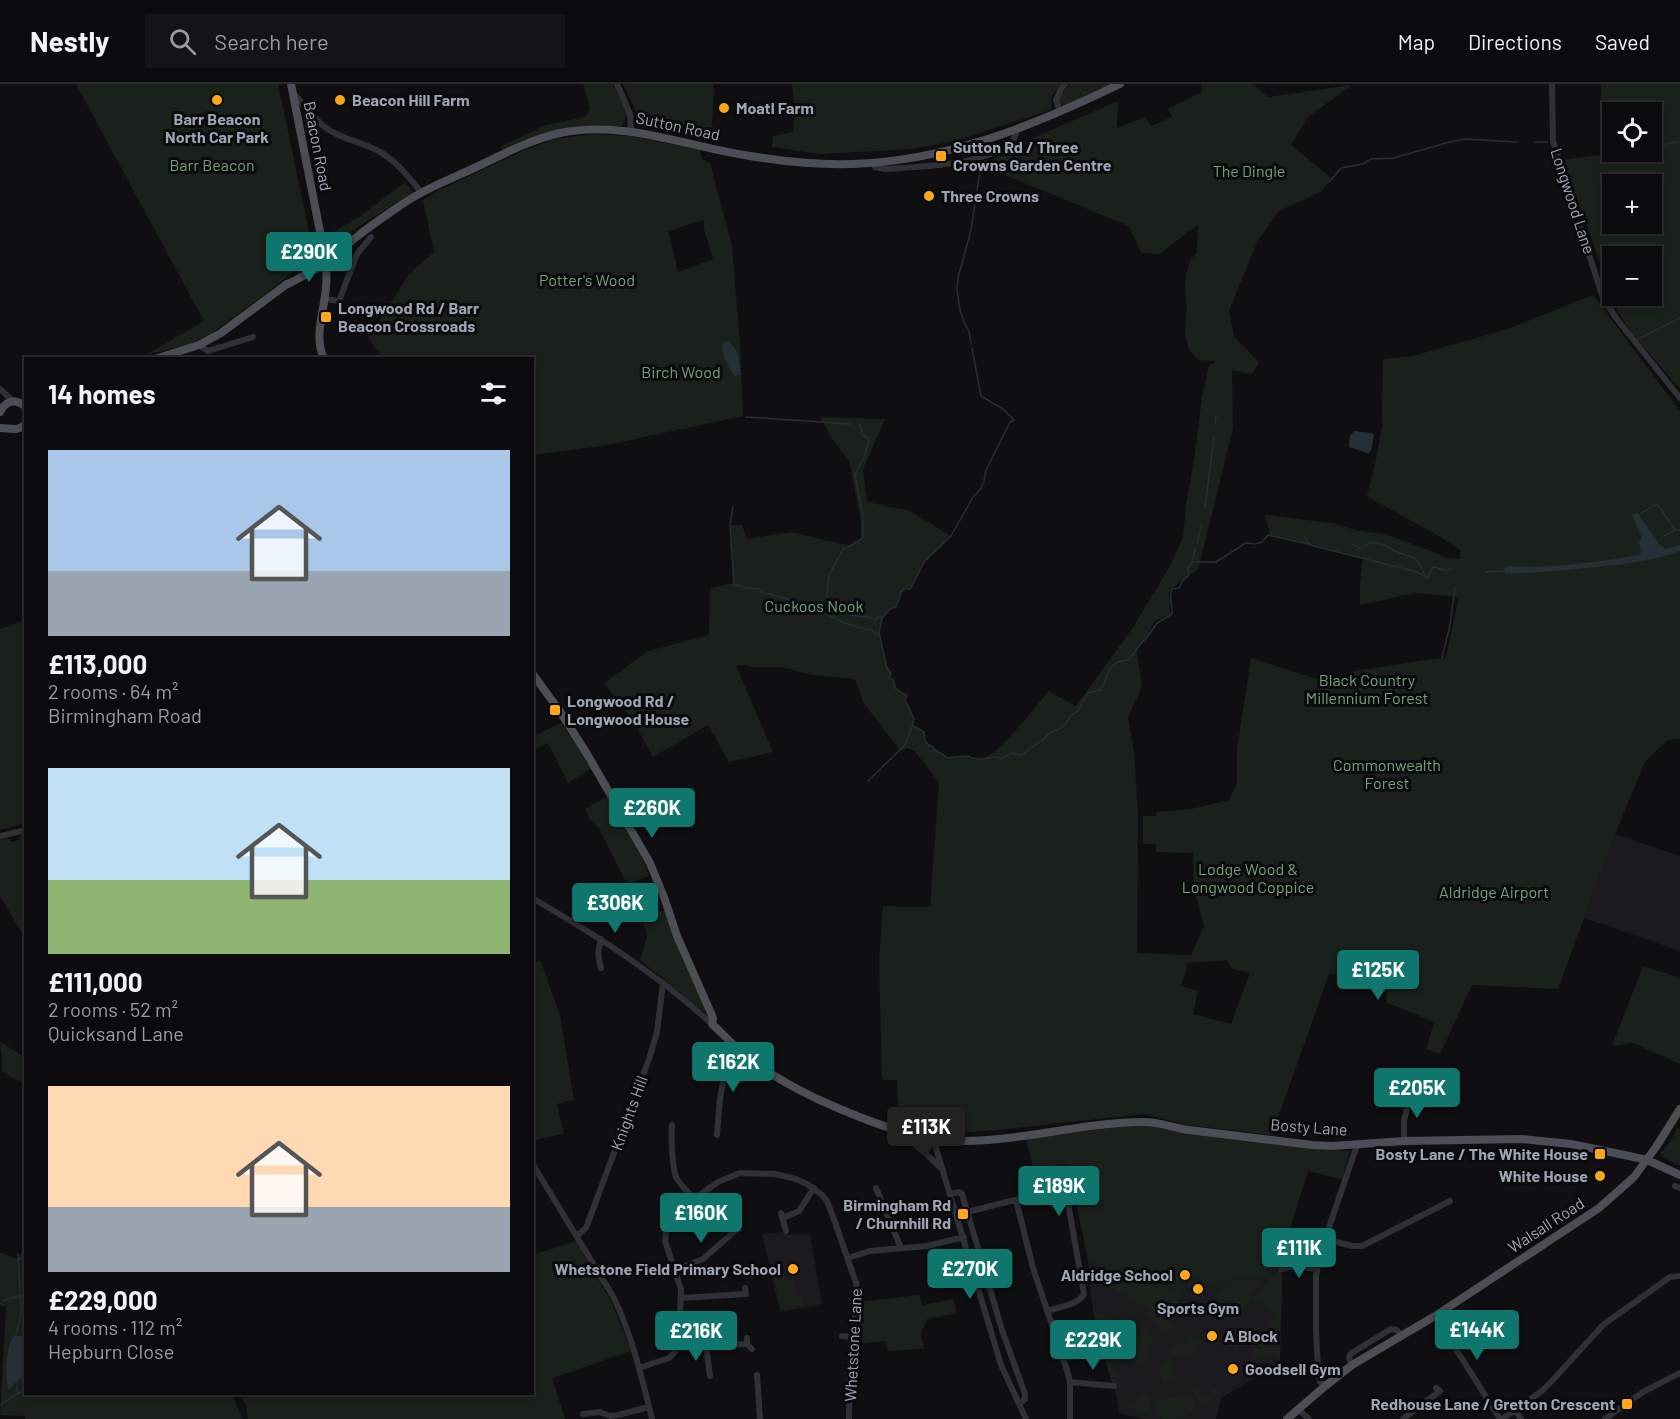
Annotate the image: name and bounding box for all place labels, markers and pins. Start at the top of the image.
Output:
place label: Beacon Hill Farm [352,90,470,109]
marker: Barr Beacon North Car Park [210,93,224,107]
marker: Beacon Hill Farm [333,93,347,107]
place label: Moatl Farm [736,98,814,117]
marker: Moatl Farm [717,101,731,115]
place label: Barr Beacon North Car Park [165,109,269,146]
place label: Sutton Rd / Three Crowns Garden Centre [953,137,1112,174]
marker: Sutton Rd / Three Crowns Garden Centre [934,149,948,163]
place label: Three Crowns [941,186,1039,205]
marker: Three Crowns [922,189,936,203]
pin: £290K [267,232,351,283]
place label: Longwood Rd / Barr Beacon Crossroads [338,298,479,335]
marker: Longwood Rd / Barr Beacon Crossroads [319,310,333,324]
place label: Longwood Rd / Longwood House [567,691,690,728]
marker: Longwood Rd / Longwood House [548,703,562,717]
pin: £260K [610,788,694,839]
pin: £306K [573,883,657,934]
pin: £125K [1336,950,1420,1001]
pin: £162K [691,1042,775,1093]
pin: £205K [1375,1068,1459,1119]
pin: £113K [884,1107,968,1158]
place label: Bosty Lane / The White House [1376,1144,1588,1163]
marker: Bosty Lane / The White House [1593,1147,1607,1161]
pin: £189K [1017,1166,1101,1217]
place label: White House [1499,1166,1588,1185]
marker: White House [1593,1169,1607,1183]
pin: £160K [659,1193,743,1244]
place label: Birmingham Rd / Churnhill Rd [843,1195,951,1232]
marker: Birmingham Rd / Churnhill Rd [956,1207,970,1221]
pin: £111K [1257,1228,1341,1279]
pin: £270K [928,1249,1012,1300]
place label: Whetstone Field Primary School [554,1259,781,1278]
marker: Whetstone Field Primary School [786,1262,800,1276]
place label: Aldridge School [1061,1265,1173,1284]
marker: Aldridge School [1178,1268,1192,1282]
marker: Sports Gym [1191,1282,1205,1296]
place label: Sports Gym [1157,1298,1239,1317]
pin: £144K [1435,1310,1519,1361]
pin: £216K [654,1311,738,1362]
pin: £229K [1051,1320,1135,1371]
place label: A Block [1224,1326,1278,1345]
marker: A Block [1205,1329,1219,1343]
place label: Goodsell Gym [1245,1359,1341,1378]
marker: Goodsell Gym [1226,1362,1240,1376]
place label: Redhouse Lane / Gretton Crescent [1371,1394,1615,1413]
marker: Redhouse Lane / Gretton Crescent [1620,1397,1634,1411]

